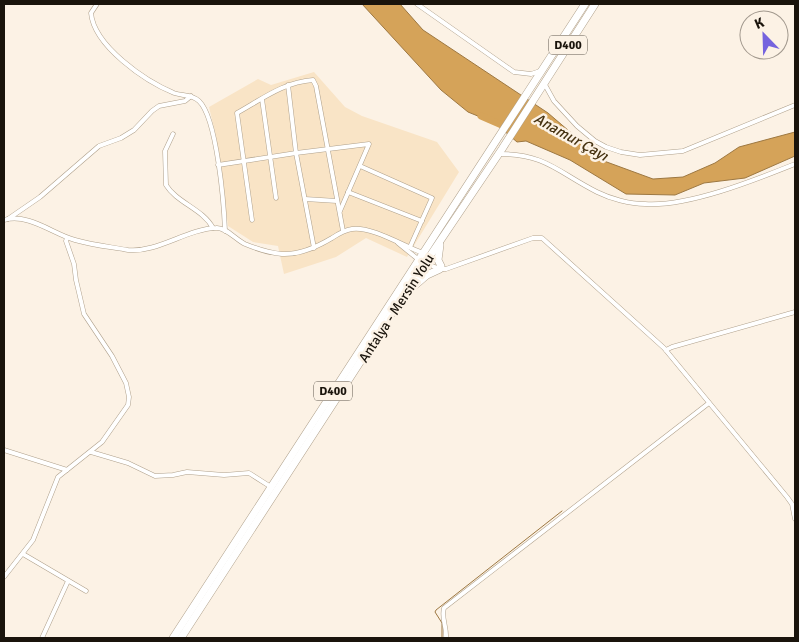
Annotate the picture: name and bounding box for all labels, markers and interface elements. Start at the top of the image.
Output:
north arrow [739,10,789,60]
text: K [752,14,767,33]
road number: D400 [549,36,587,54]
water label: Anamur Çayı [531,109,612,165]
street label: Antalya - Mersin Yolu [355,251,438,366]
road number: D400 [314,382,352,401]

